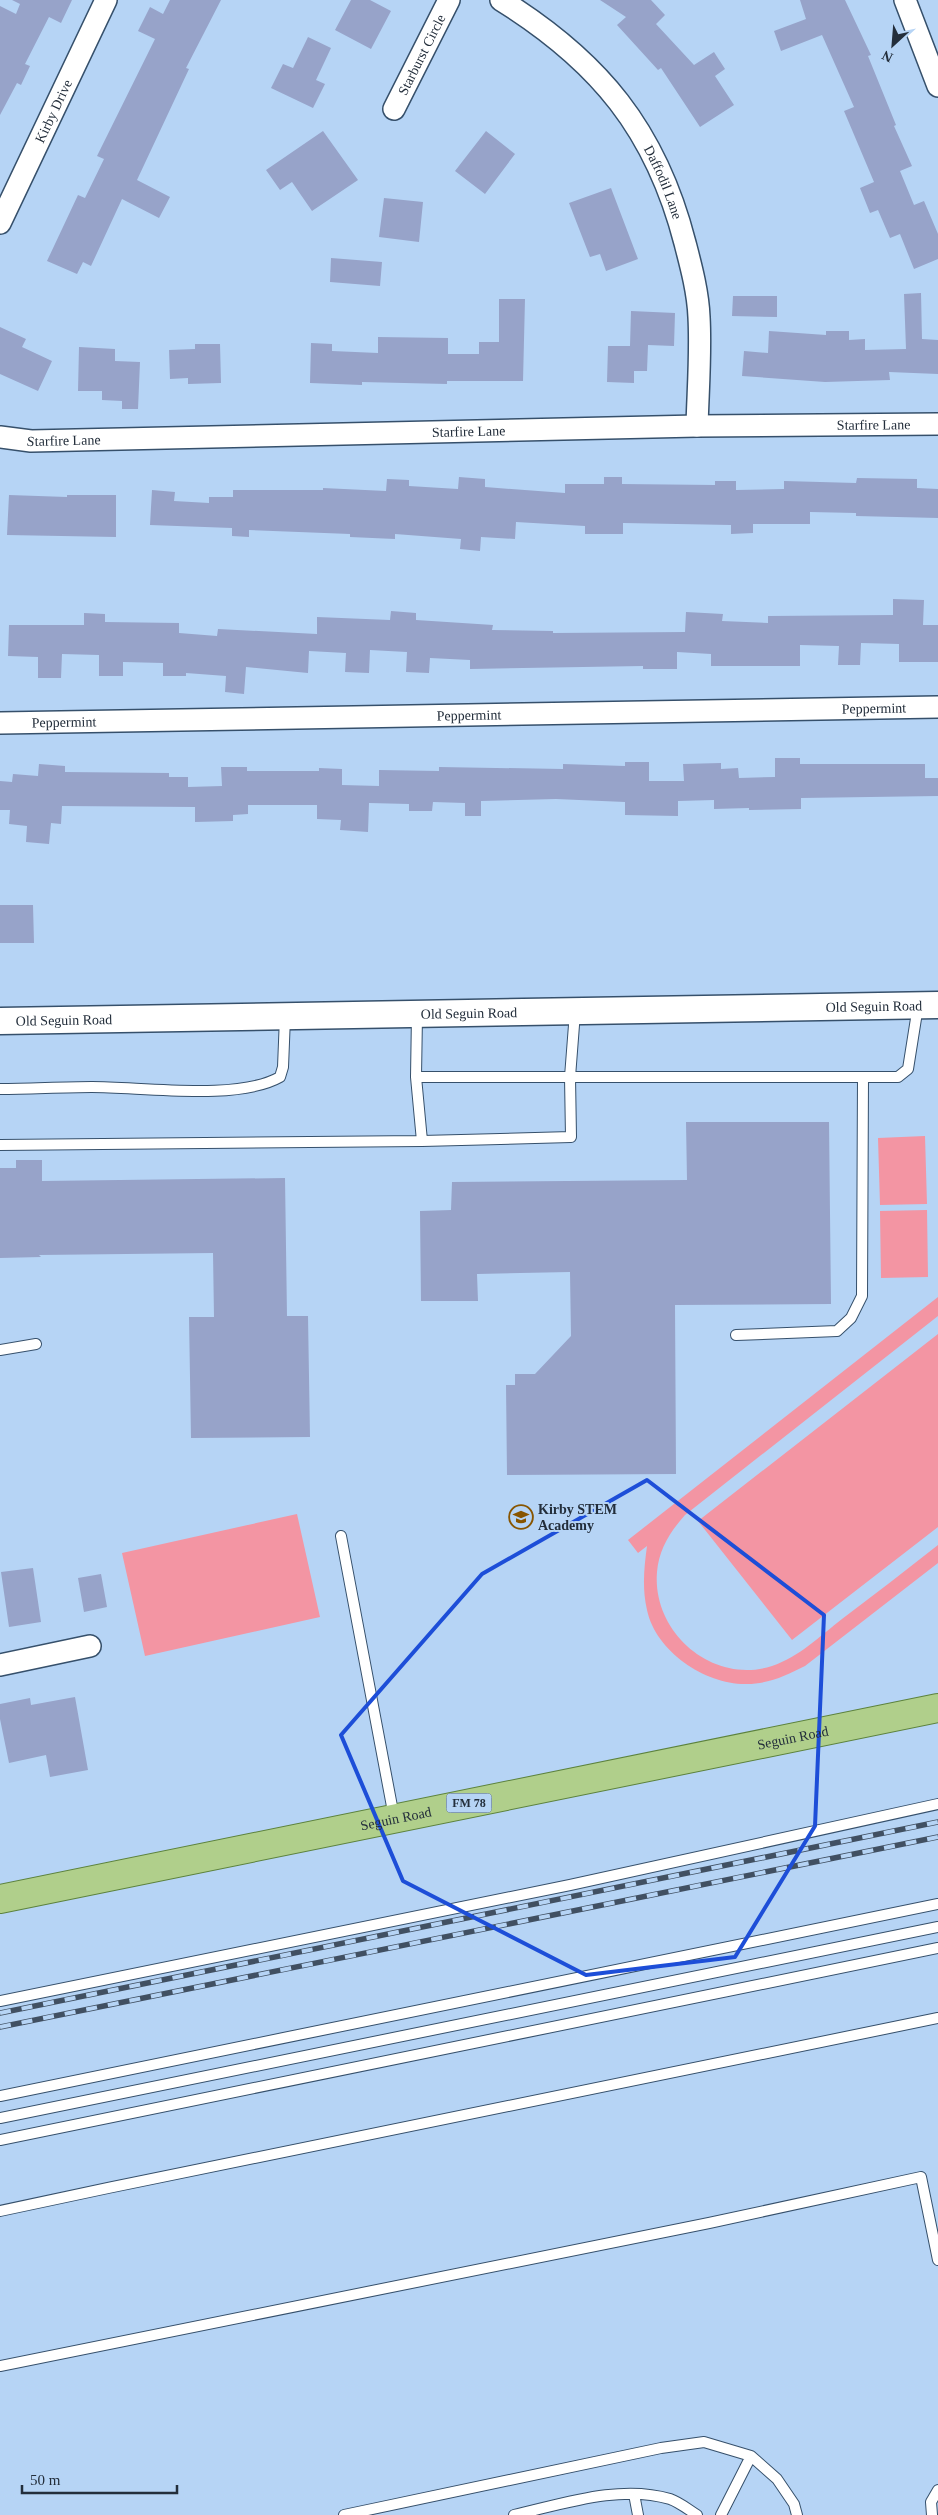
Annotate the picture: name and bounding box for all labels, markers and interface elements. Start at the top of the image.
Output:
street label: Starburst Circle [395,12,448,97]
north arrow [868,20,918,70]
text: N [880,47,895,65]
street label: Kirby Drive [32,77,75,145]
street label: Daffodil Lane [641,143,685,221]
street label: Starfire Lane [837,417,910,432]
street label: Starfire Lane [432,423,506,439]
street label: Starfire Lane [26,432,101,449]
street label: Peppermint [841,700,906,716]
street label: Peppermint [437,707,501,723]
street label: Peppermint [32,714,97,730]
street label: Old Seguin Road [826,998,922,1014]
street label: Old Seguin Road [421,1005,517,1021]
street label: Old Seguin Road [16,1012,112,1028]
place label: Kirby STEM Academy [538,1502,617,1533]
school or university icon: Kirby STEM Academy [508,1504,534,1530]
street label: Seguin Road [756,1723,829,1752]
road number: FM 78 [446,1794,492,1812]
street label: Seguin Road [359,1804,433,1833]
scale bar [22,2462,178,2494]
text: 50 m [30,2472,61,2488]

